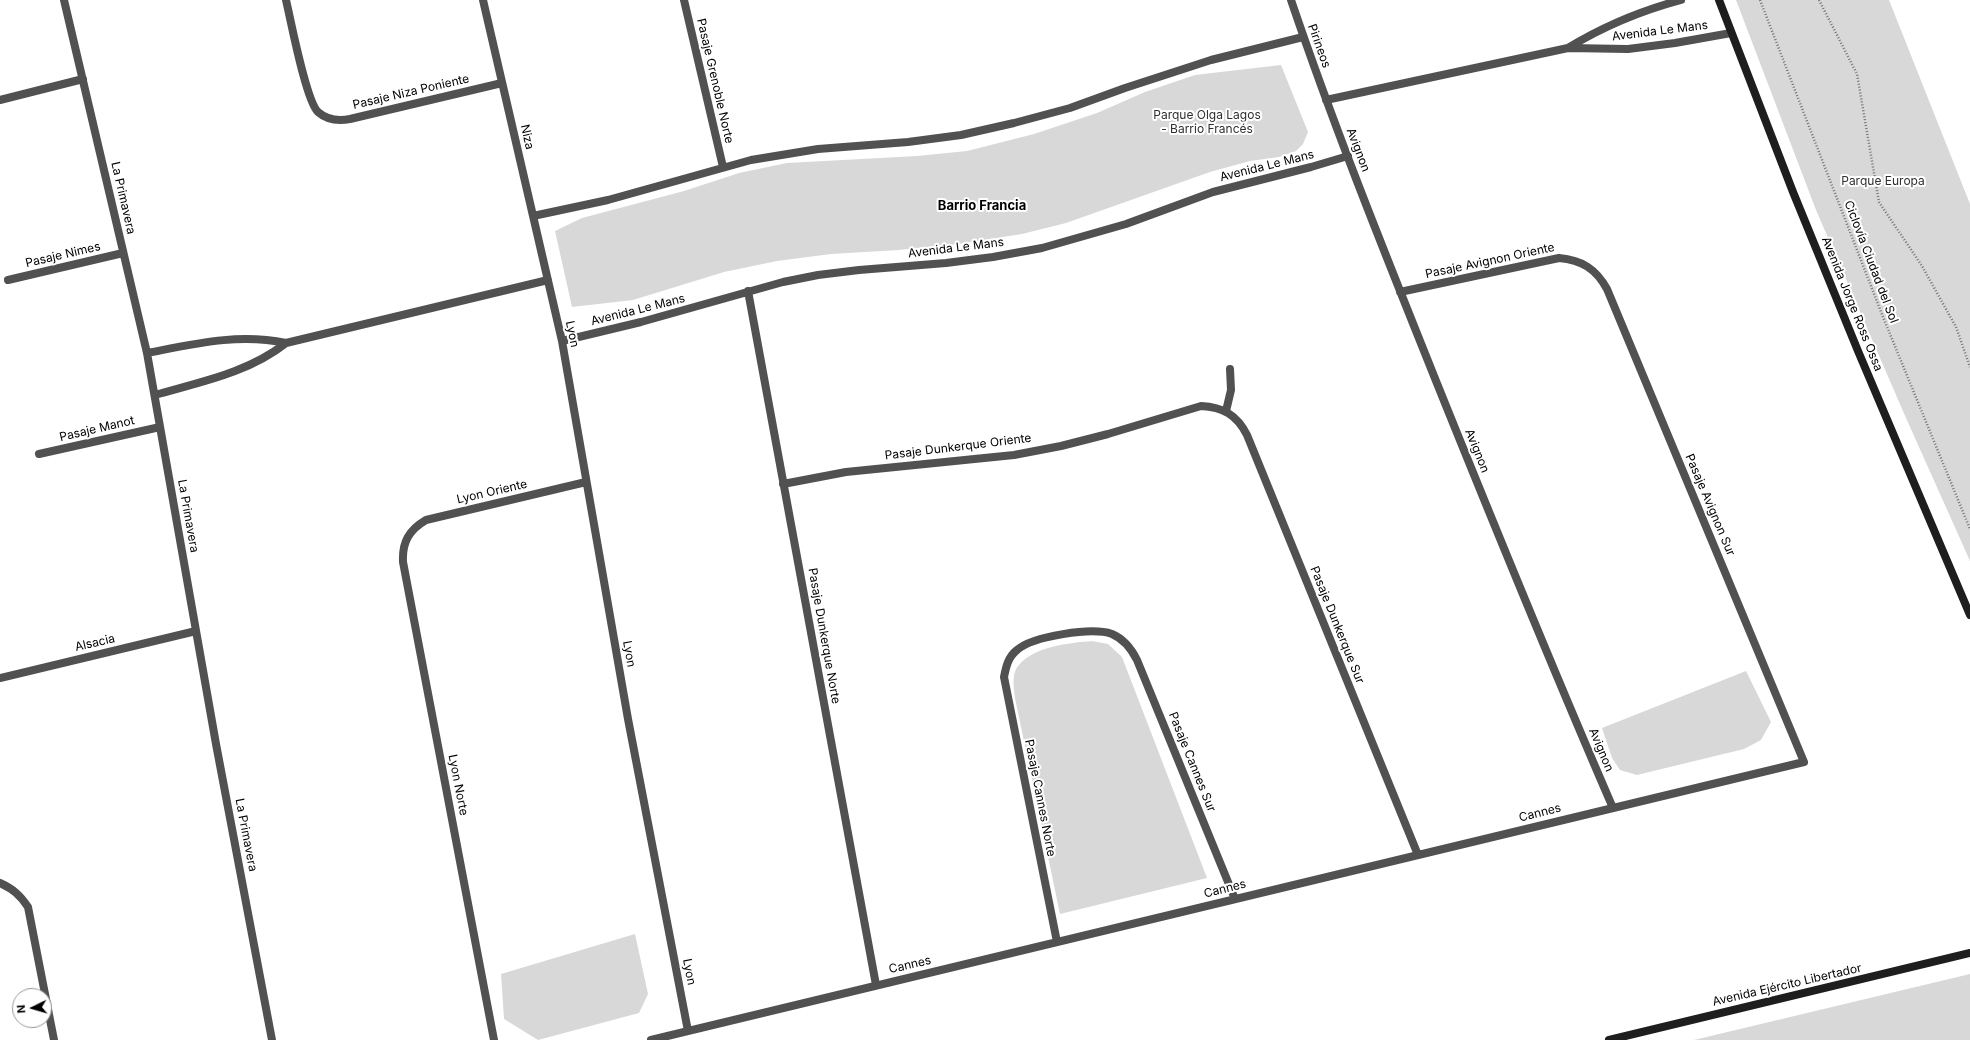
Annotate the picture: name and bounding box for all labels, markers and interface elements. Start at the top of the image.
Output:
street label: Pasaje Grenoble Norte [694,17,736,145]
street label: Avenida Le Mans [1611,18,1709,44]
street label: Pirineos [1304,22,1334,70]
street label: Pasaje Niza Poniente [351,72,471,112]
park label: Parque Olga Lagos - Barrio Francés [1153,108,1261,136]
street label: Niza [517,123,537,151]
street label: Avignon [1343,126,1373,174]
street label: Avenida Le Mans [1218,147,1316,185]
street label: La Primavera [108,160,138,236]
park label: Parque Europa [1841,174,1925,188]
district label: Barrio Francia [938,198,1026,214]
street label: Ciclovía Ciudad del Sol [1841,199,1901,325]
street label: Avenida Le Mans [907,235,1005,261]
street label: Avenida Jorge Ross Ossa [1818,235,1886,373]
street label: Pasaje Nimes [24,239,102,271]
street label: Pasaje Avignon Oriente [1424,240,1556,282]
street label: Avenida Le Mans [589,291,687,329]
street label: Lyon [562,319,582,349]
street label: Pasaje Manot [58,413,136,445]
street label: Avignon [1462,427,1492,475]
street label: Pasaje Dunkerque Oriente [884,431,1032,463]
street label: Pasaje Avignon Sur [1682,452,1738,558]
street label: Lyon Oriente [455,477,529,507]
street label: La Primavera [174,478,202,554]
street label: Pasaje Dunkerque Sur [1307,564,1367,686]
street label: Pasaje Dunkerque Norte [805,567,843,705]
street label: Alsacia [74,631,116,655]
street label: Lyon [620,640,638,668]
street label: Pasaje Cannes Sur [1165,710,1219,814]
street label: Avignon [1585,726,1617,774]
street label: Pasaje Cannes Norte [1022,738,1058,858]
street label: Lyon Norte [445,753,471,817]
street label: La Primavera [232,797,260,873]
street label: Cannes [1517,801,1563,825]
street label: Cannes [1202,877,1248,901]
street label: Cannes [887,953,933,977]
street label: Lyon [679,957,699,987]
street label: Avenida Ejército Libertador [1711,961,1863,1009]
north arrow [12,988,52,1028]
text: N [14,1004,28,1014]

